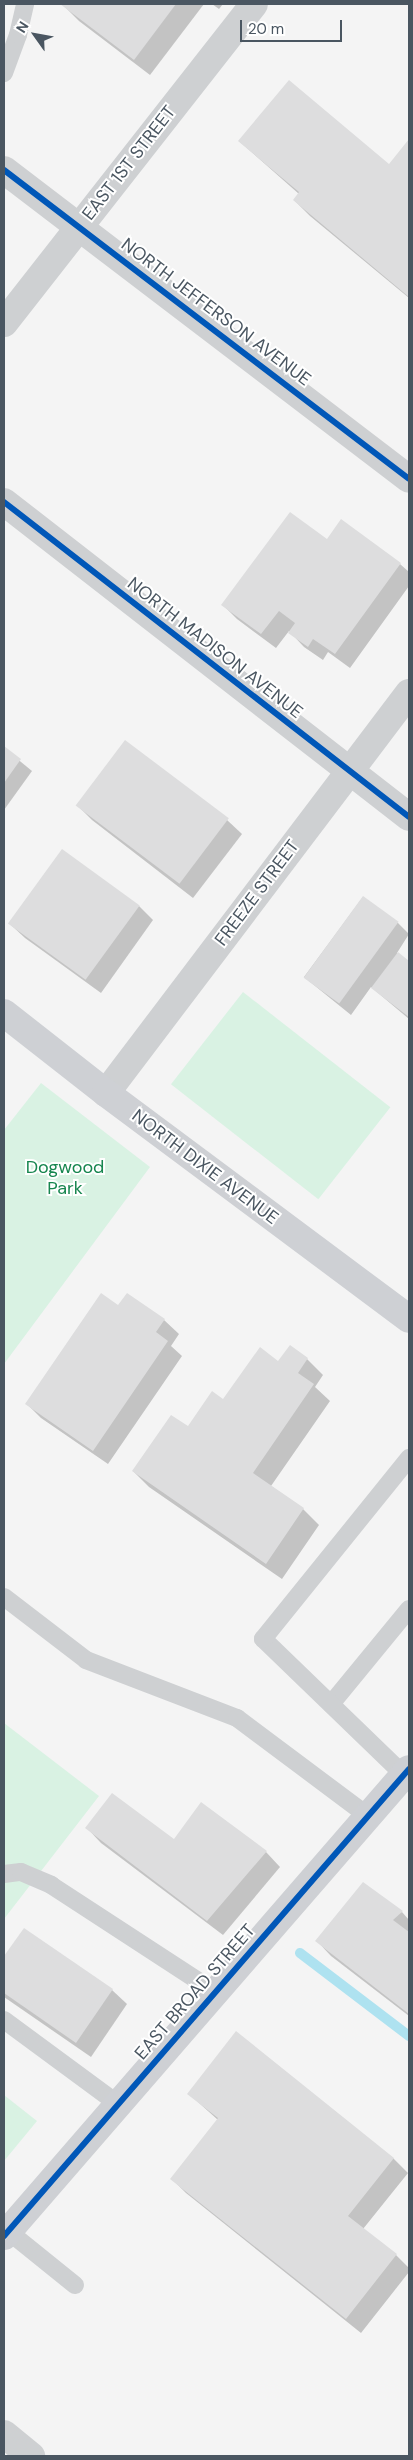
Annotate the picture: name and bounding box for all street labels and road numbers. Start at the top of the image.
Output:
street label: EAST 1ST STREET [78,102,180,224]
street label: NORTH JEFFERSON AVENUE [117,234,315,390]
street label: NORTH MADISON AVENUE [123,573,307,723]
street label: FREEZE STREET [210,836,304,950]
street label: NORTH DIXIE AVENUE [128,1105,282,1229]
street label: EAST BROAD STREET [130,1920,260,2064]

